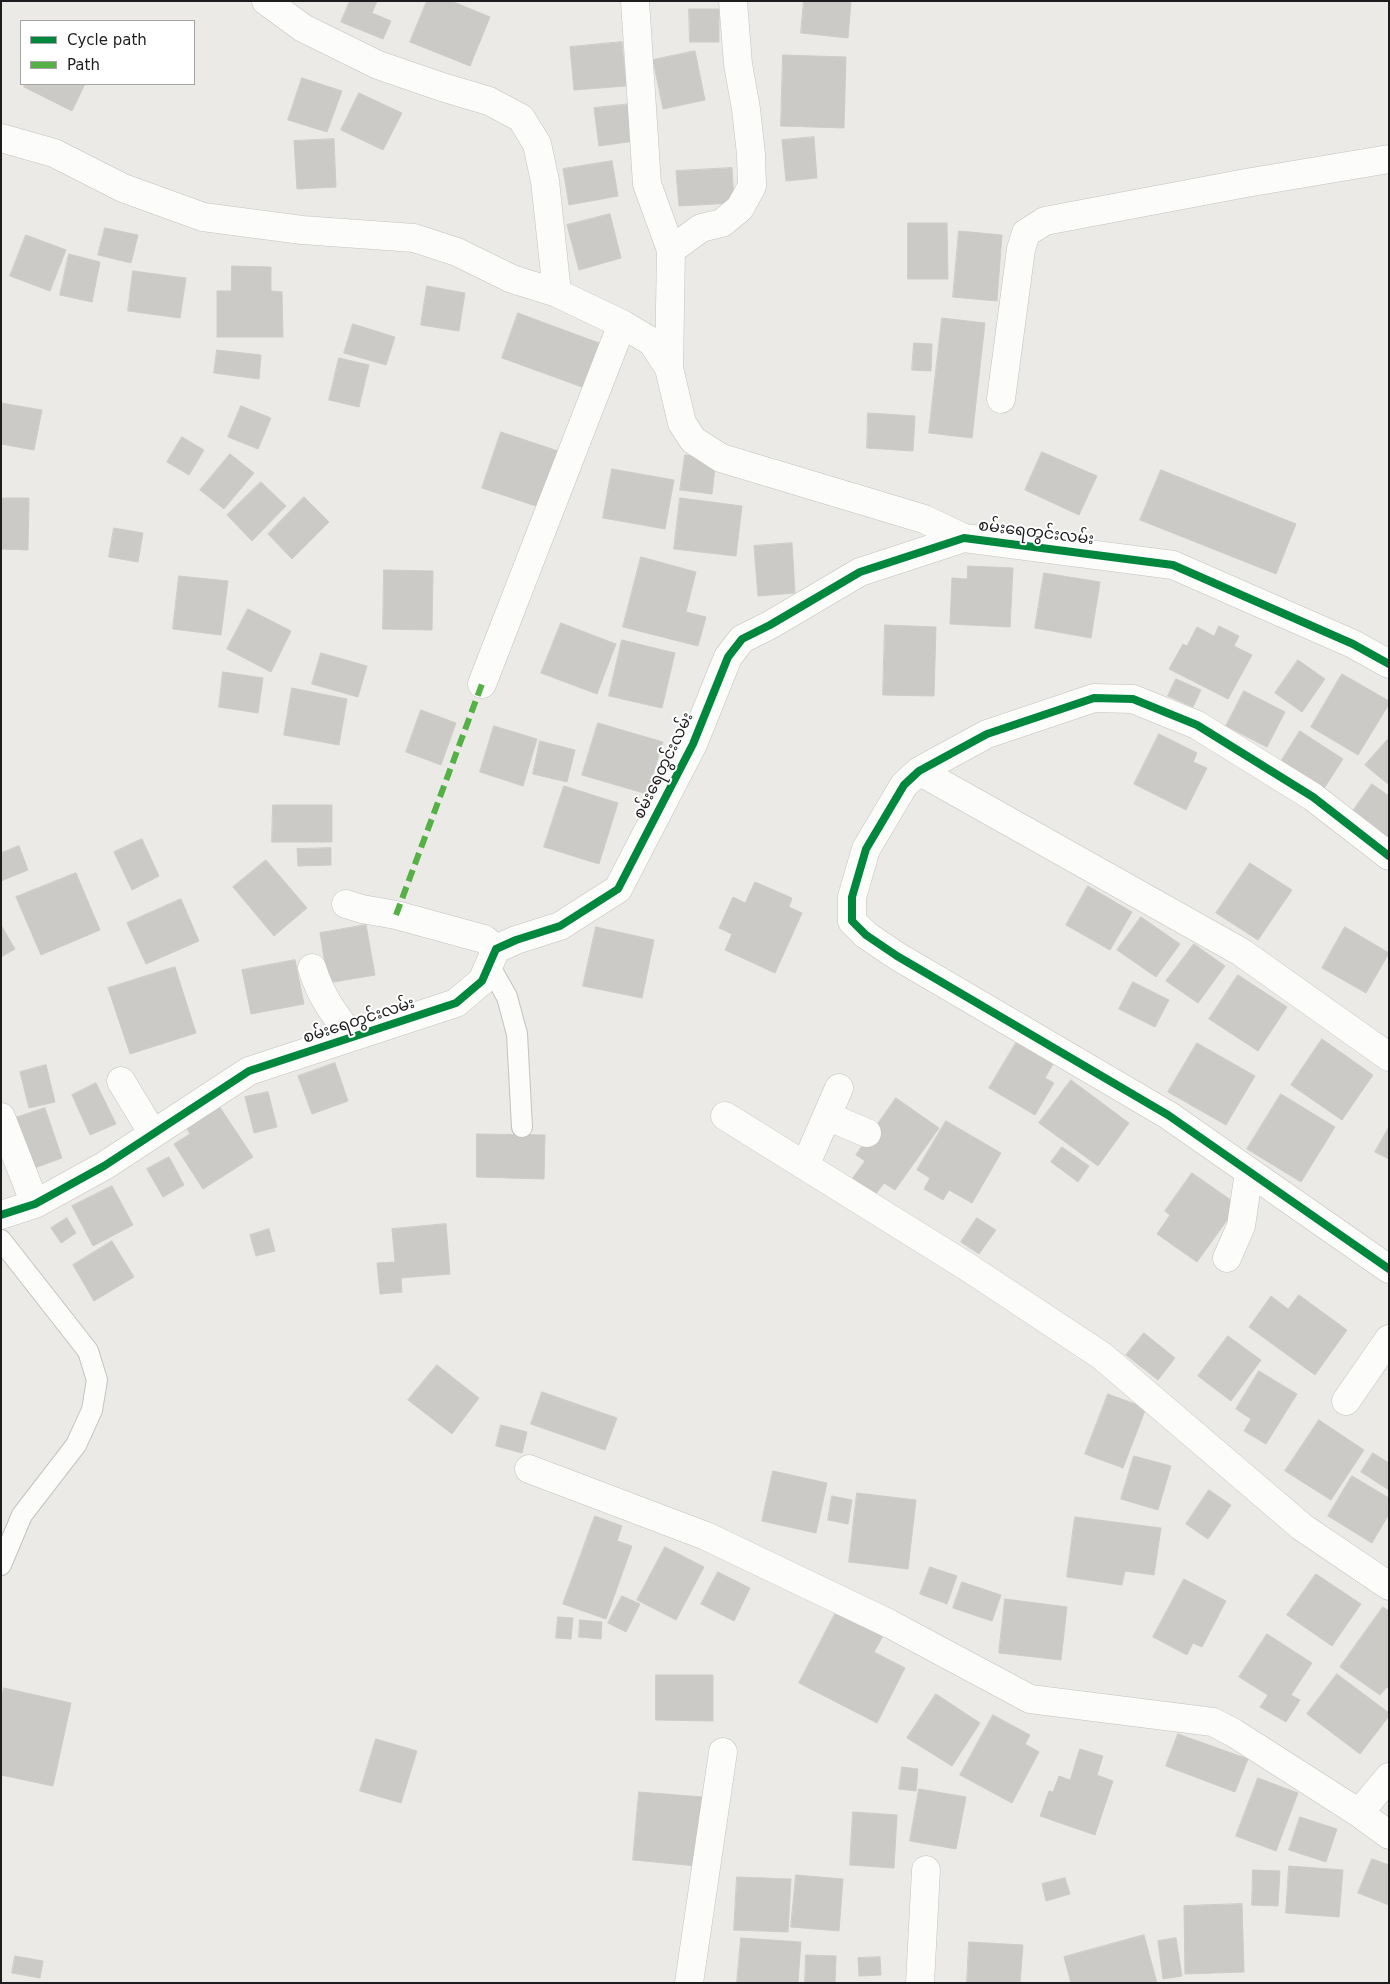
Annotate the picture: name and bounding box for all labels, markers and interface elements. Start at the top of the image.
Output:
legend [20,20,195,85]
text: Cycle path [67,31,147,49]
text: Path [67,56,100,74]
street label: စမ်းရေတွင်းလမ်း [977,516,1095,550]
street label: စမ်းရေတွင်းလမ်း [630,710,698,822]
street label: စမ်းရေတွင်းလမ်း [301,994,417,1048]

